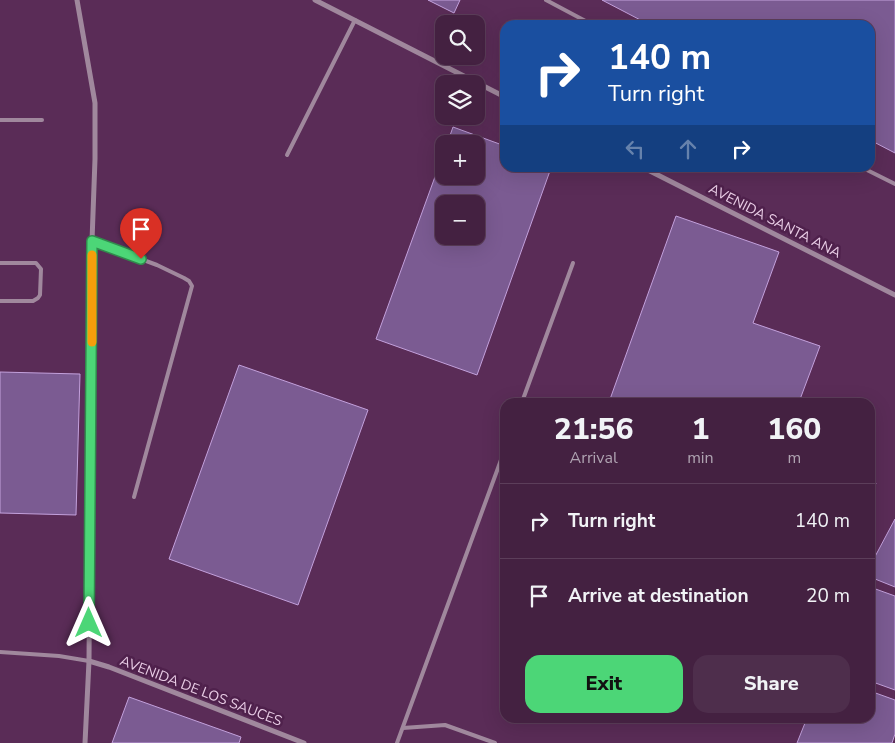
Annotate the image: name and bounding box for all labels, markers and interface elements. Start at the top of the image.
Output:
map controls [435,15,485,245]
button: search [435,15,485,65]
text: 140 m [608,34,711,81]
icon: right [525,40,590,105]
button: layers [435,75,485,125]
text: Turn right [608,79,704,109]
button: + [435,135,485,185]
icon: left [621,135,649,163]
icon: ahead [674,135,702,163]
icon: right [727,135,755,163]
street label: AVENIDA SANTA ANA [706,179,844,263]
button: − [435,195,485,245]
pin [120,208,162,259]
icon: arrive [127,215,155,243]
text: 21:56 [554,409,633,450]
text: 1 [691,409,709,450]
text: 160 [767,409,821,450]
text: Arrival [570,447,618,469]
text: min [687,447,714,469]
text: m [787,447,801,469]
icon: right [525,507,553,535]
text: Turn right [568,508,655,534]
text: 140 m [795,508,850,534]
icon: arrive [525,582,553,610]
text: Arrive at destination [568,583,749,609]
text: 20 m [806,583,850,609]
position arrow [62,596,114,648]
street label: AVENIDA DE LOS SAUCES [117,651,285,731]
button: Exit [525,655,683,713]
button: Share [693,655,850,713]

